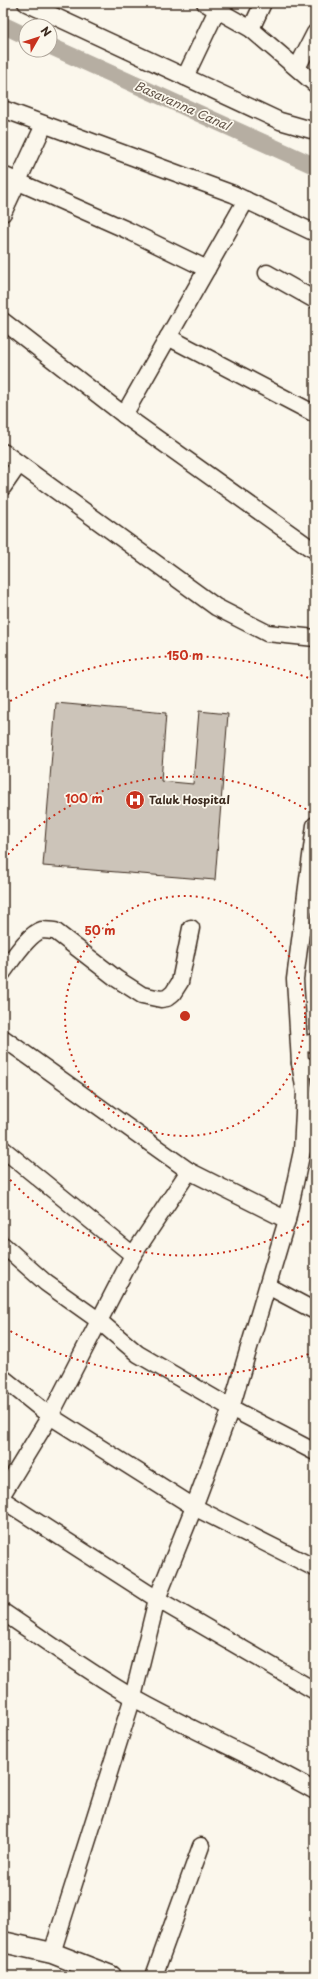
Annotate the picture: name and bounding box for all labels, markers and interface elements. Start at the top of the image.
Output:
north arrow [18,18,58,58]
text: N [37,23,56,40]
water label: Basavanna Canal [132,76,235,135]
text: 150 m [167,646,203,664]
text: 100 m [65,789,103,807]
hospital icon: Taluk Hospital [124,789,146,811]
place label: Taluk Hospital [149,791,230,808]
text: 50 m [84,921,116,939]
centre of rings [178,1009,192,1023]

